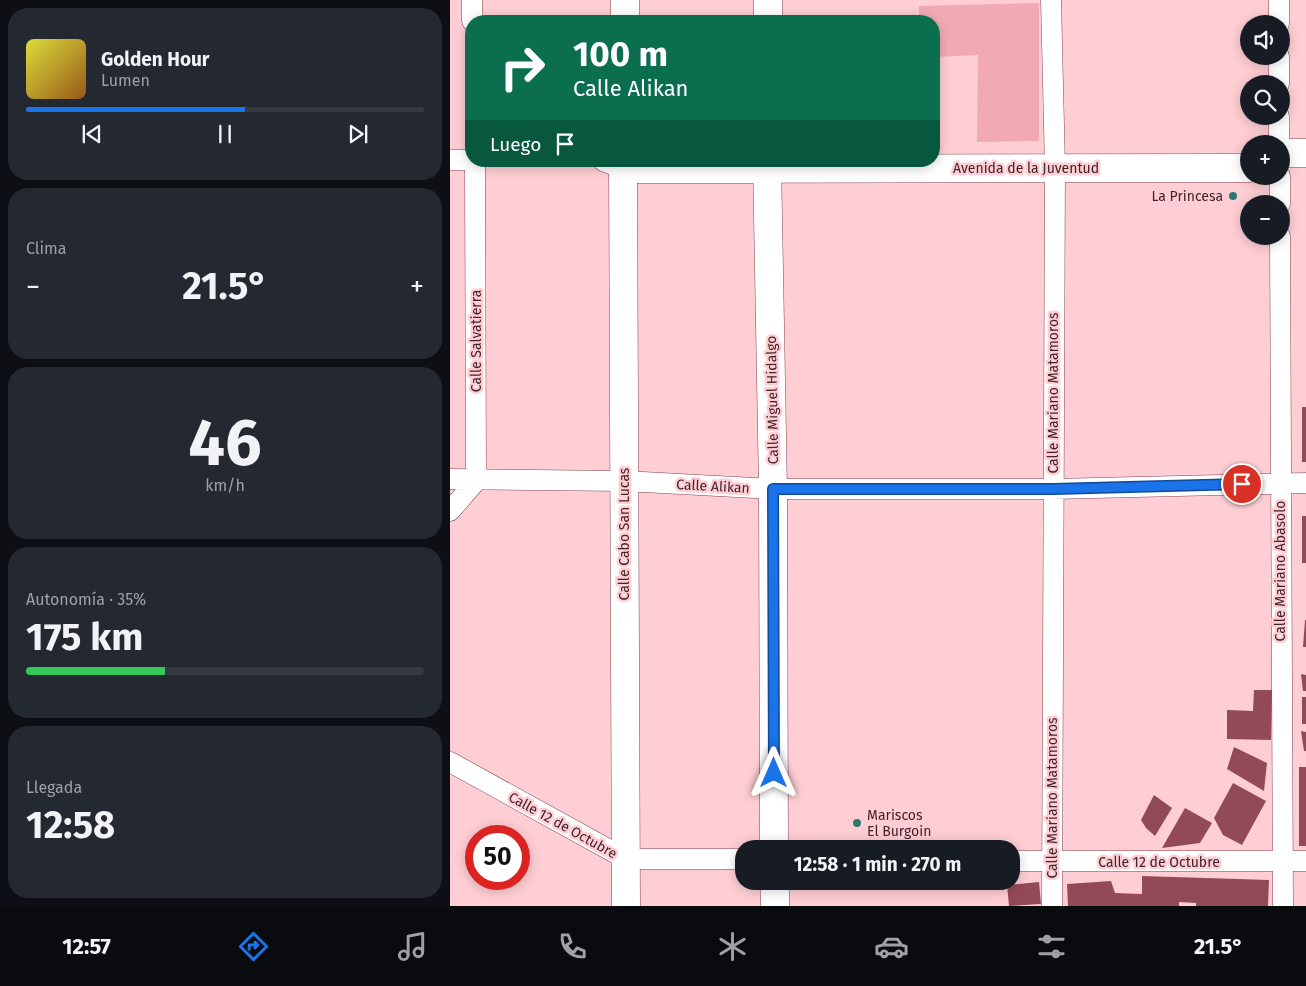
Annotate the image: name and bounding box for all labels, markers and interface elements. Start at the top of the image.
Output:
map controls [1240,15,1290,245]
button: sound [1240,15,1290,65]
text: 100 m [573,33,668,75]
icon: right [490,35,555,100]
text: Golden Hour [101,48,210,71]
text: Lumen [101,71,150,90]
text: Calle Alikan [573,75,689,102]
button: search [1240,75,1290,125]
icon: previous [78,120,106,148]
icon: pause [211,120,239,148]
icon: next [344,120,372,148]
icon: arrive [551,130,579,158]
text: Luego [490,133,541,156]
button: + [1240,135,1290,185]
street label: Avenida de la Juventud [953,160,1099,177]
place label: La Princesa [1151,188,1223,205]
marker: La Princesa [1227,190,1239,202]
button: − [1240,195,1290,245]
text: Clima [26,239,66,258]
text: 21.5° [182,263,268,309]
text: − [26,270,40,303]
text: + [410,270,424,303]
street label: Calle Salvatierra [468,290,485,392]
street label: Calle Mariano Matamoros [1045,312,1062,474]
street label: Calle Miguel Hidalgo [763,335,782,465]
text: 46 [188,404,262,482]
pin [1221,463,1263,505]
street label: Calle Cabo San Lucas [616,467,633,600]
icon: arrive [1228,470,1256,498]
text: km/h [205,476,245,495]
street label: Calle Alikan [676,476,750,497]
street label: Calle Mariano Abasolo [1272,501,1289,641]
text: Autonomía · 35% [26,590,146,609]
text: 175 km [26,614,143,660]
street label: Calle Mariano Matamoros [1044,717,1061,879]
position arrow [747,746,799,798]
text: Llegada [26,778,82,797]
street label: Calle 12 de Octubre [505,789,620,862]
text: 12:58 [26,802,115,848]
place label: Mariscos El Burgoin [867,807,931,840]
marker: Mariscos El Burgoin [851,817,863,829]
speed limit sign: 50 [465,825,530,890]
text: 12:58 · 1 min · 270 m [794,853,961,876]
street label: Calle 12 de Octubre [1098,854,1220,871]
icon: directions [236,929,271,964]
icon: music [395,929,430,964]
icon: phone [555,929,590,964]
icon: climate [715,929,750,964]
icon: car [874,929,909,964]
icon: filters [1034,929,1069,964]
text: 12:57 [62,933,111,960]
text: 21.5° [1194,933,1244,960]

